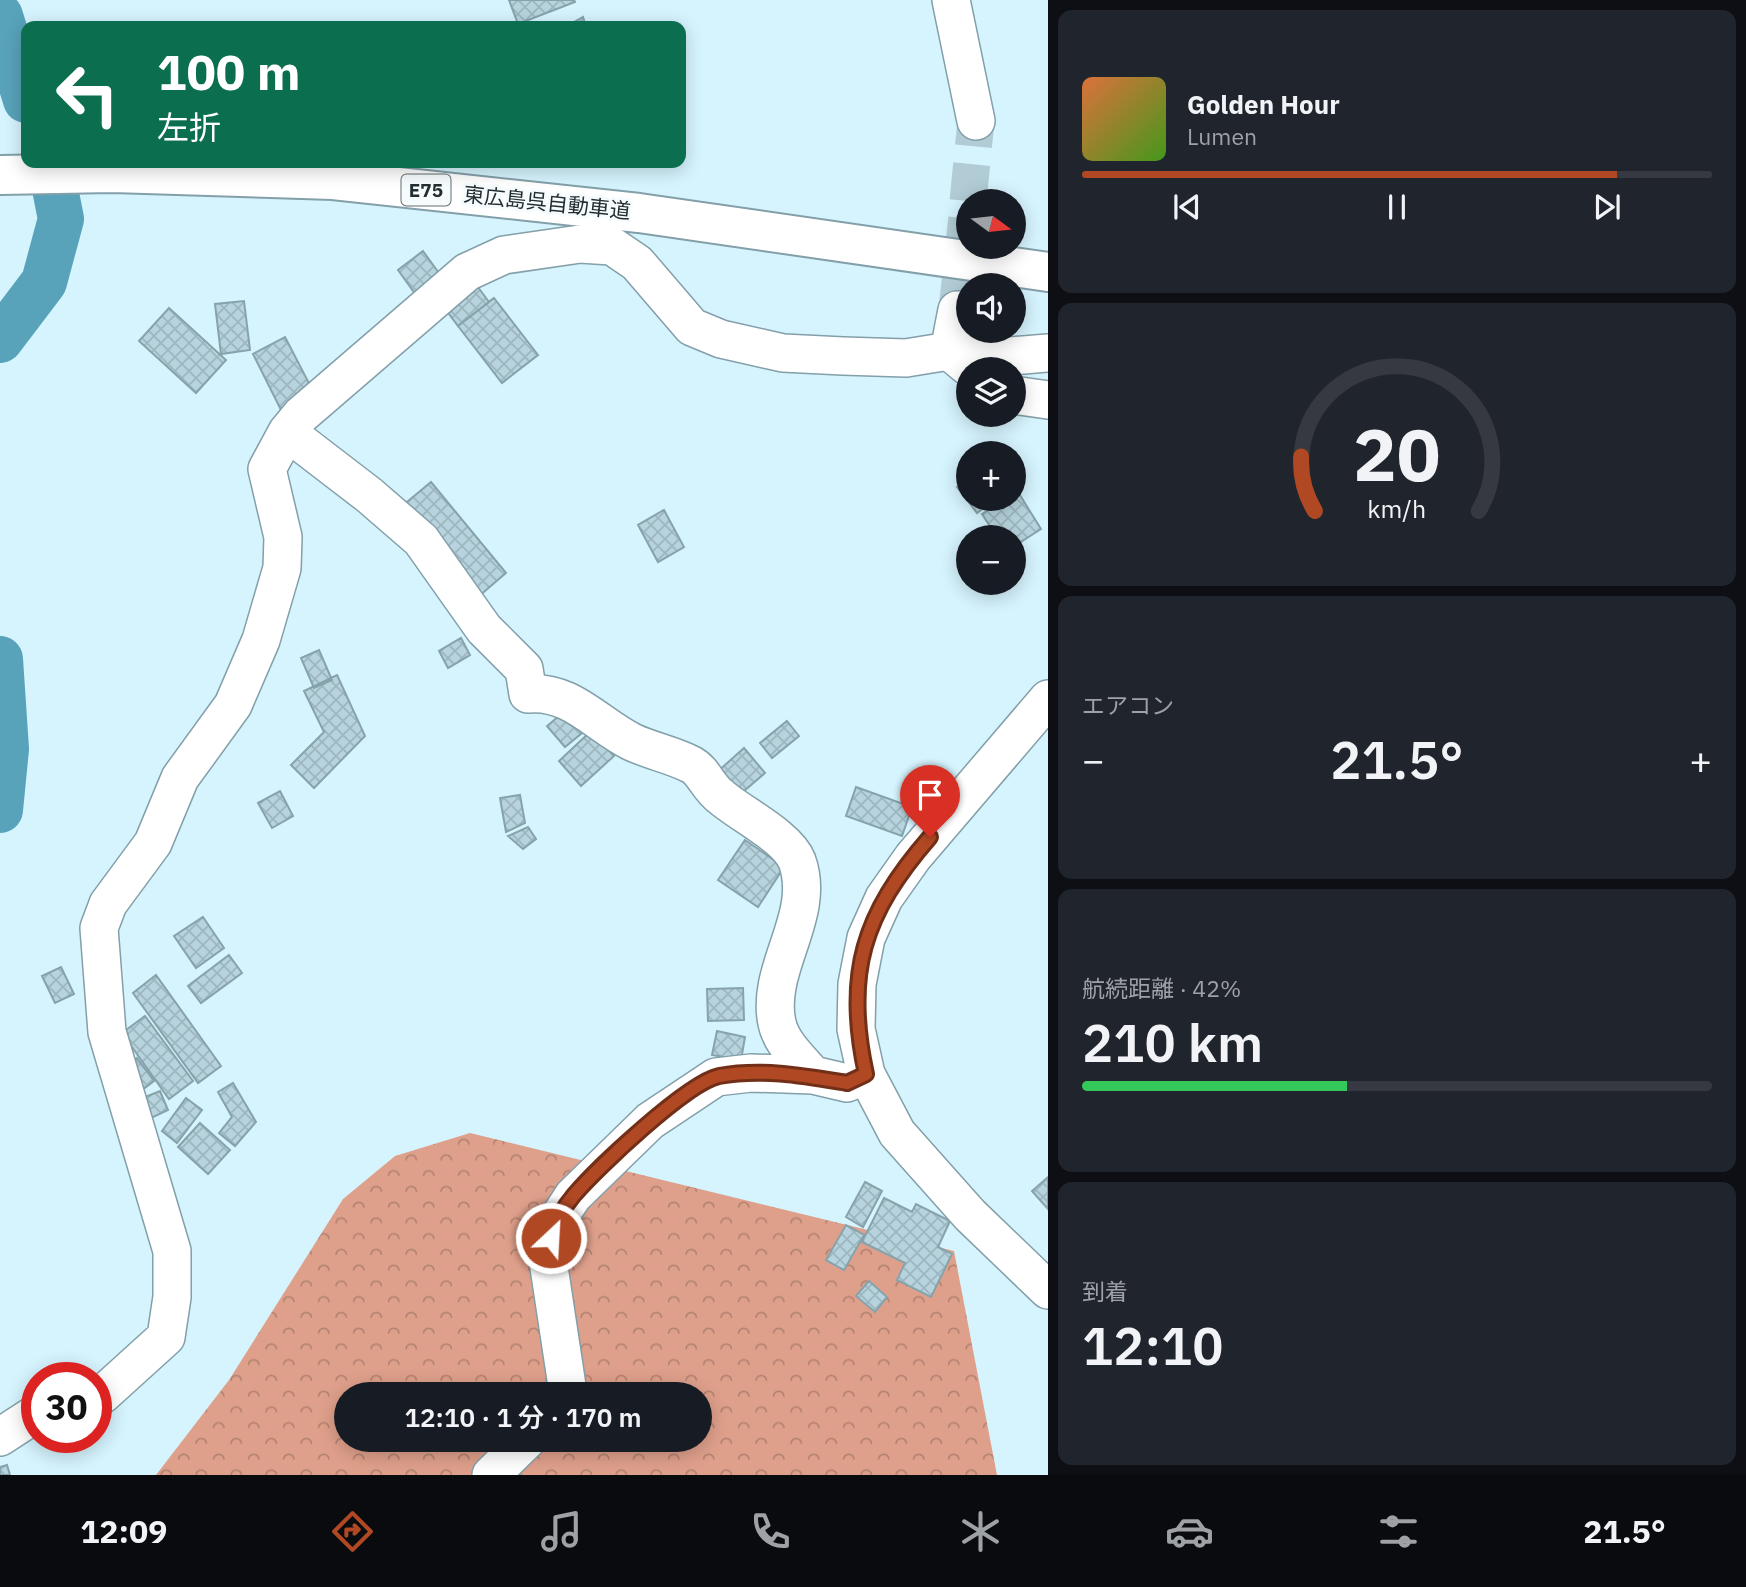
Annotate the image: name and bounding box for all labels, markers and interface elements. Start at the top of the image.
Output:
text: 100 m [157,40,301,103]
icon: left [42,49,133,140]
text: Golden Hour [1187,87,1340,121]
text: 左折 [157,106,221,148]
text: Lumen [1187,121,1257,151]
road number: E75 [402,174,450,206]
street label: 東広島呉自動車道 [462,179,632,225]
icon: previous [1168,188,1206,226]
icon: pause [1378,188,1416,226]
icon: next [1588,188,1626,226]
north arrow [956,189,1026,259]
map controls [956,189,1026,595]
button: sound [956,273,1026,343]
button: layers [956,357,1026,427]
text: 20 [1353,406,1441,501]
button: + [956,441,1026,511]
text: km/h [1368,491,1426,524]
button: − [956,525,1026,595]
text: エアコン [1082,690,1174,720]
text: 21.5° [1330,726,1464,793]
text: − [1082,735,1105,784]
text: + [1689,735,1712,784]
pin [900,765,960,837]
icon: arrive [911,776,949,814]
text: 航続距離 · 42% [1082,973,1241,1003]
text: 210 km [1082,1009,1263,1076]
position arrow [514,1201,588,1275]
text: 到着 [1082,1276,1128,1306]
text: 12:10 [1082,1312,1223,1379]
speed limit sign: 30 [21,1362,112,1453]
text: 12:10 · 1 分 · 170 m [404,1400,642,1434]
icon: directions [328,1507,377,1556]
icon: music [537,1507,586,1556]
icon: phone [746,1507,795,1556]
icon: climate [956,1507,1005,1556]
icon: car [1165,1507,1214,1556]
icon: filters [1374,1507,1423,1556]
text: 12:09 [80,1510,168,1552]
text: 21.5° [1583,1510,1666,1552]

